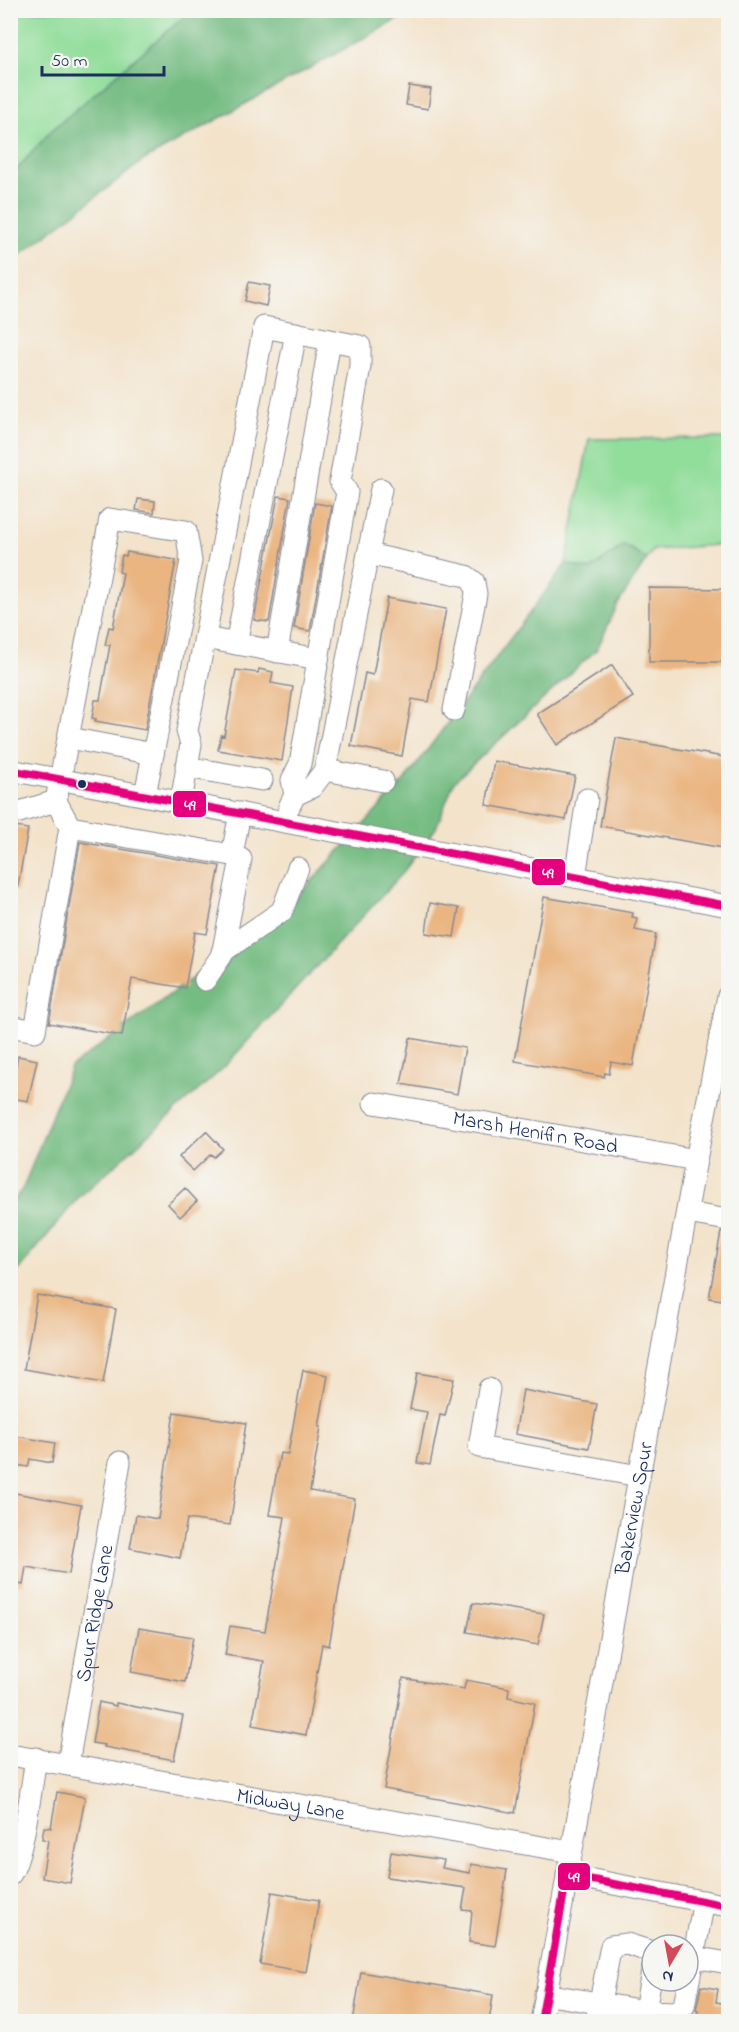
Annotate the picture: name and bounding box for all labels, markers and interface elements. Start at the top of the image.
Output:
scale bar [42,39,164,77]
text: 50 m [51,49,88,75]
unlabelled marker [76,778,88,790]
line badge: 49 [172,790,207,818]
text: 49 [183,794,196,818]
line badge: 49 [531,858,566,886]
text: 49 [541,862,554,886]
street label: Marsh Henifin Road [450,1104,620,1163]
street label: Bakerview Spur [609,1439,662,1578]
street label: Spur Ridge Lane [69,1542,123,1685]
street label: Midway Lane [234,1781,347,1830]
line badge: 49 [557,1862,591,1891]
text: 49 [567,1866,580,1890]
north arrow [640,1933,700,1993]
text: N [660,1963,675,1989]

